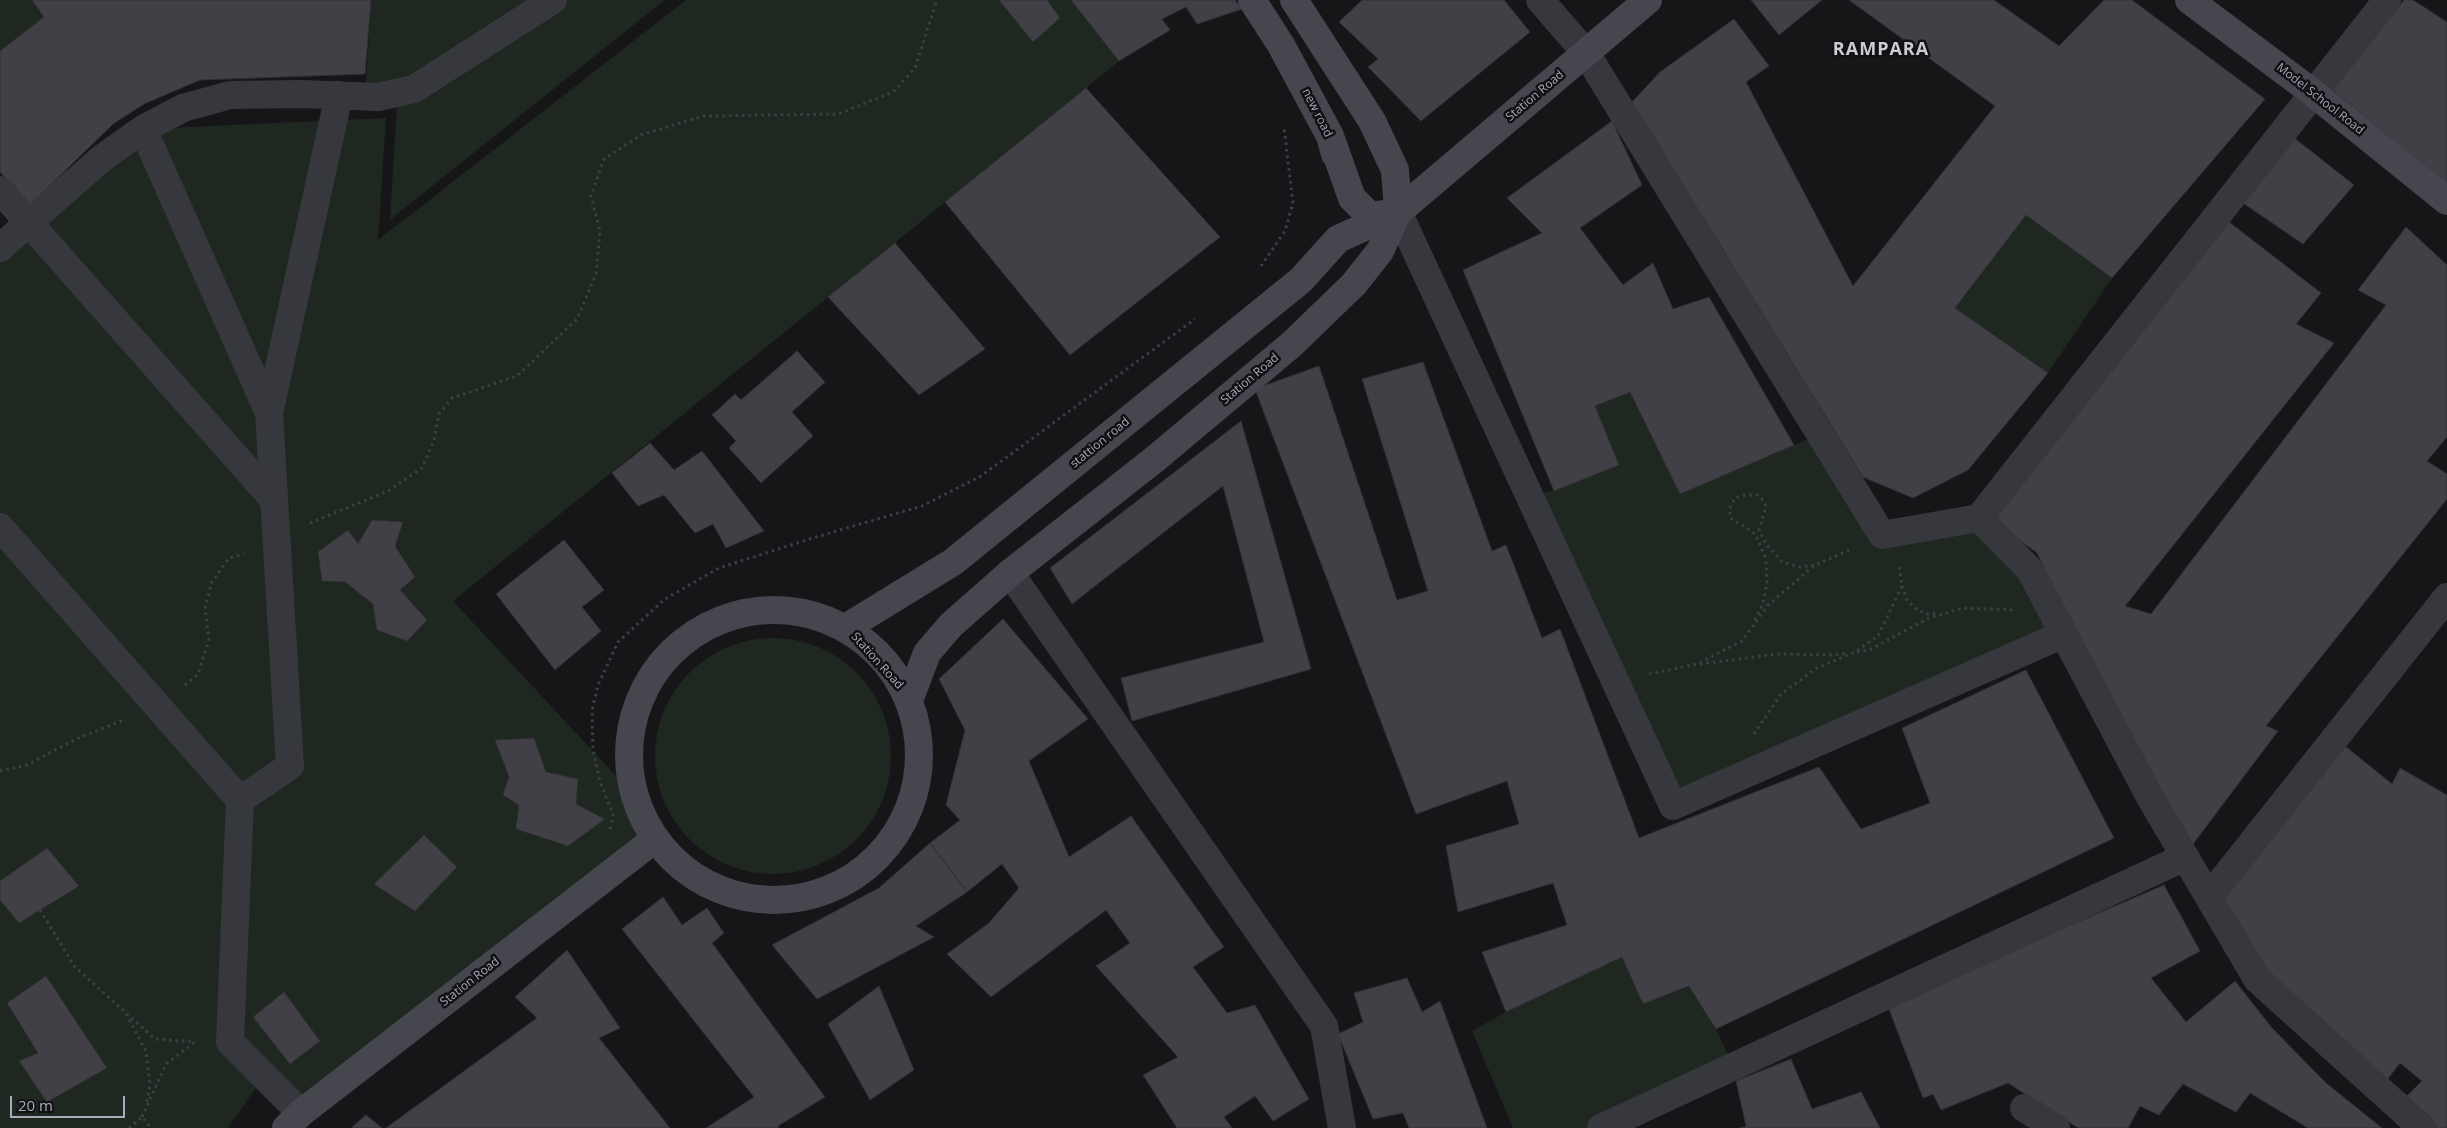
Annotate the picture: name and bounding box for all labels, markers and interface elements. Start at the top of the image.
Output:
district label: RAMPARA [1832,39,1930,61]
street label: Model School Road [2273,60,2367,138]
street label: Station Road [1503,68,1567,124]
street label: new road [1299,86,1335,140]
street label: Station Road [1218,351,1282,407]
street label: stattion road [1067,415,1133,471]
street label: Station Road [848,630,906,692]
street label: Station Road [438,954,502,1010]
scale bar [12,1086,128,1118]
text: 20 m [18,1095,53,1115]

